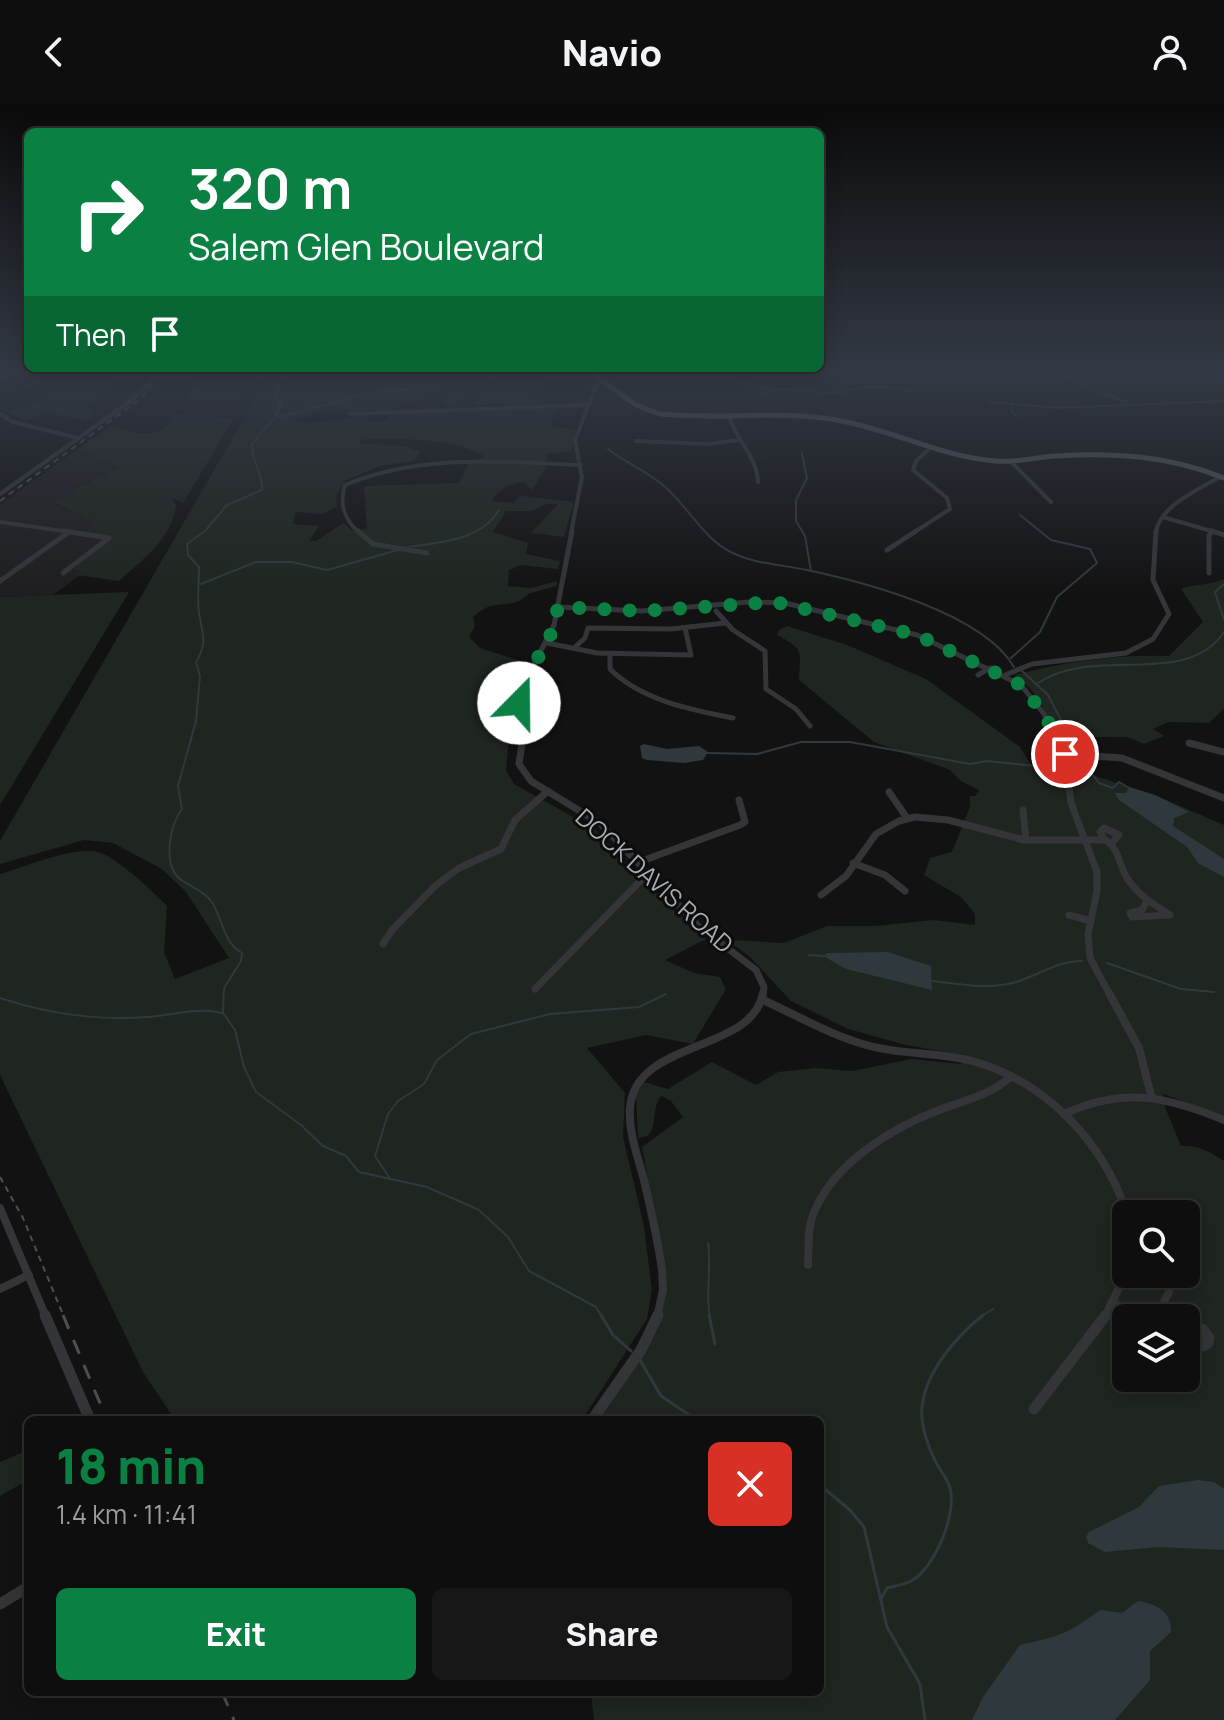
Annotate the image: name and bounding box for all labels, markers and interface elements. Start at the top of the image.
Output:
text: Navio [562,28,662,77]
icon: back [32,30,76,74]
icon: person [1148,30,1192,74]
text: 320 m [188,149,352,226]
icon: right [56,160,160,264]
text: Salem Glen Boulevard [188,222,544,271]
icon: arrive [143,312,187,356]
text: Then [56,314,127,355]
position arrow [477,661,561,745]
pin [1031,720,1099,788]
icon: arrive [1043,732,1087,776]
street label: DOCK DAVIS ROAD [569,800,741,960]
map controls [1112,1200,1200,1392]
button: search [1112,1200,1200,1288]
button: layers [1112,1304,1200,1392]
text: 18 min [56,1433,206,1498]
button: close [708,1442,792,1526]
text: 1.4 km · 11:41 [56,1496,197,1532]
button: Exit [56,1588,416,1680]
button: Share [432,1588,792,1680]

